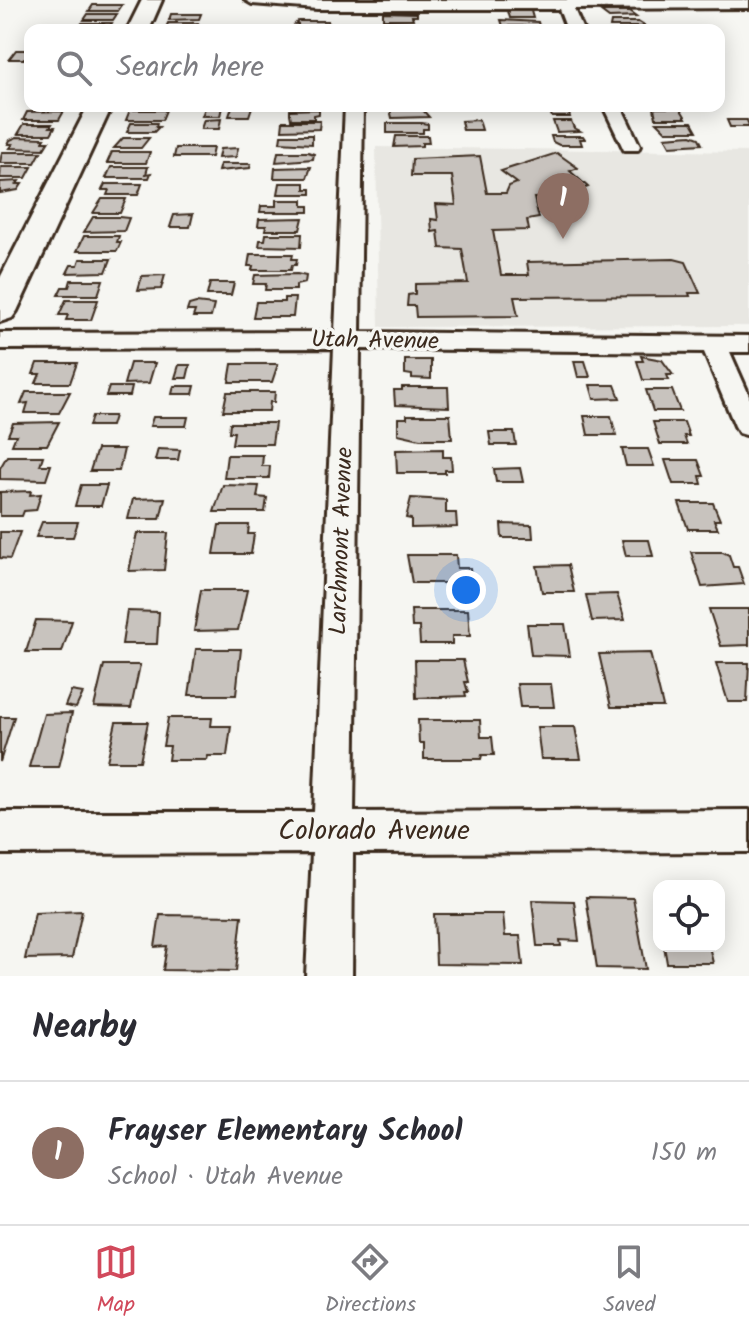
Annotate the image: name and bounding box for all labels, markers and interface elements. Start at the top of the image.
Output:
search box [24,24,725,112]
text: Search here [116,44,264,92]
icon: search [52,46,96,90]
pin: 1 [537,173,589,239]
street label: Utah Avenue [311,320,440,362]
street label: Larchmont Avenue [319,446,365,636]
your location [446,570,486,610]
street label: Colorado Avenue [278,809,470,854]
map controls [653,880,725,952]
button: locate [653,880,725,952]
text: Nearby [32,1001,137,1055]
text: Frayser Elementary School [108,1108,462,1156]
text: 1 [54,1132,62,1174]
text: 150 m [651,1132,717,1174]
text: School · Utah Avenue [108,1156,343,1198]
tab: Map [94,1240,138,1323]
tab: Directions [325,1240,416,1323]
tab: Saved [603,1240,655,1323]

